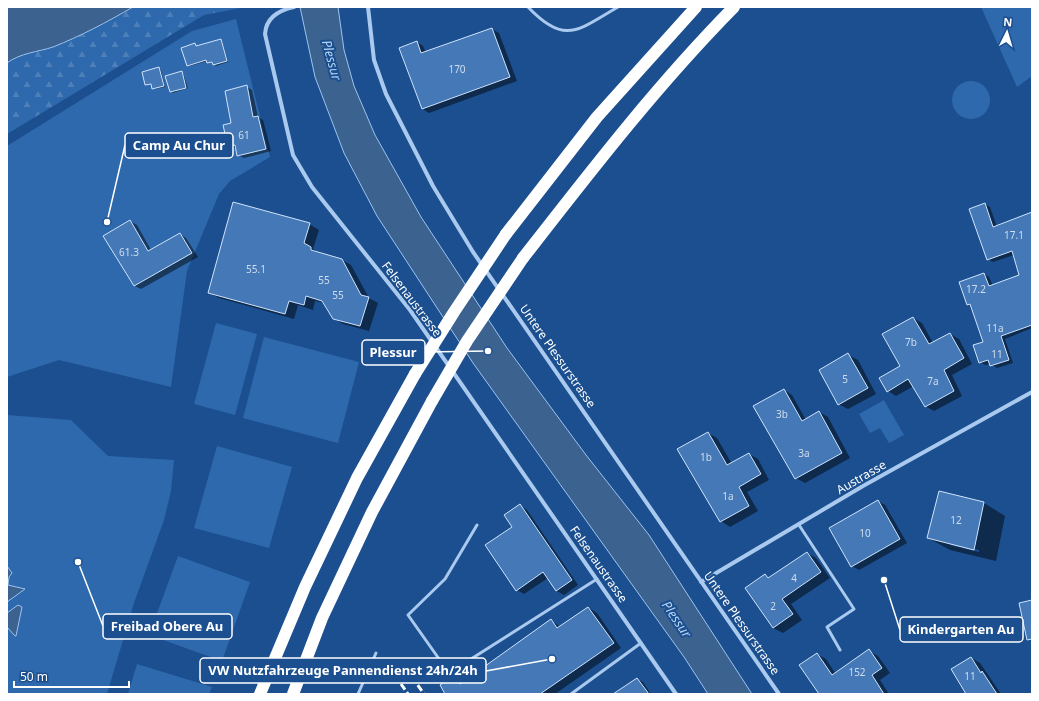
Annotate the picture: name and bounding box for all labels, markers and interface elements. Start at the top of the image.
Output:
north arrow [987,12,1027,52]
text: N [1003,14,1013,29]
water label: Plessur [318,38,346,83]
house number: 170 [448,62,466,76]
house number: 61 [238,128,250,142]
callout: Camp Au Chur [125,133,233,158]
text: Camp Au Chur [133,136,225,154]
house number: 17.1 [1004,228,1024,242]
house number: 61.3 [119,245,139,259]
street label: Felsenaustrasse [378,258,446,340]
house number: 55.1 [246,262,266,276]
house number: 55 [318,273,330,287]
house number: 17.2 [966,282,986,296]
house number: 55 [332,288,344,302]
street label: Untere Plessurstrasse [516,301,600,411]
house number: 11a [986,321,1004,335]
house number: 7b [905,335,917,349]
callout: Plessur [362,340,425,365]
text: Plessur [369,343,417,361]
house number: 11 [991,347,1003,361]
house number: 5 [842,372,848,386]
house number: 7a [927,374,939,388]
house number: 3b [776,407,788,421]
house number: 3a [798,446,810,460]
house number: 1b [700,450,712,464]
street label: Austrasse [833,456,889,498]
house number: 1a [722,489,734,503]
house number: 12 [950,513,962,527]
street label: Felsenaustrasse [566,522,632,606]
house number: 10 [859,526,871,540]
street label: Untere Plessurstrasse [700,568,784,678]
house number: 4 [791,571,797,585]
water label: Plessur [658,597,696,642]
house number: 2 [770,599,776,613]
callout: Freibad Obere Au [103,614,232,639]
text: Freibad Obere Au [111,617,223,635]
callout: Kindergarten Au [900,617,1023,642]
text: Kindergarten Au [907,620,1015,638]
callout: VW Nutzfahrzeuge Pannendienst 24h/24h [200,658,486,683]
text: VW Nutzfahrzeuge Pannendienst 24h/24h [208,661,478,679]
scale bar [14,663,129,689]
house number: 152 [848,665,866,679]
text: 50 m [20,668,48,685]
house number: 11 [964,669,976,683]

